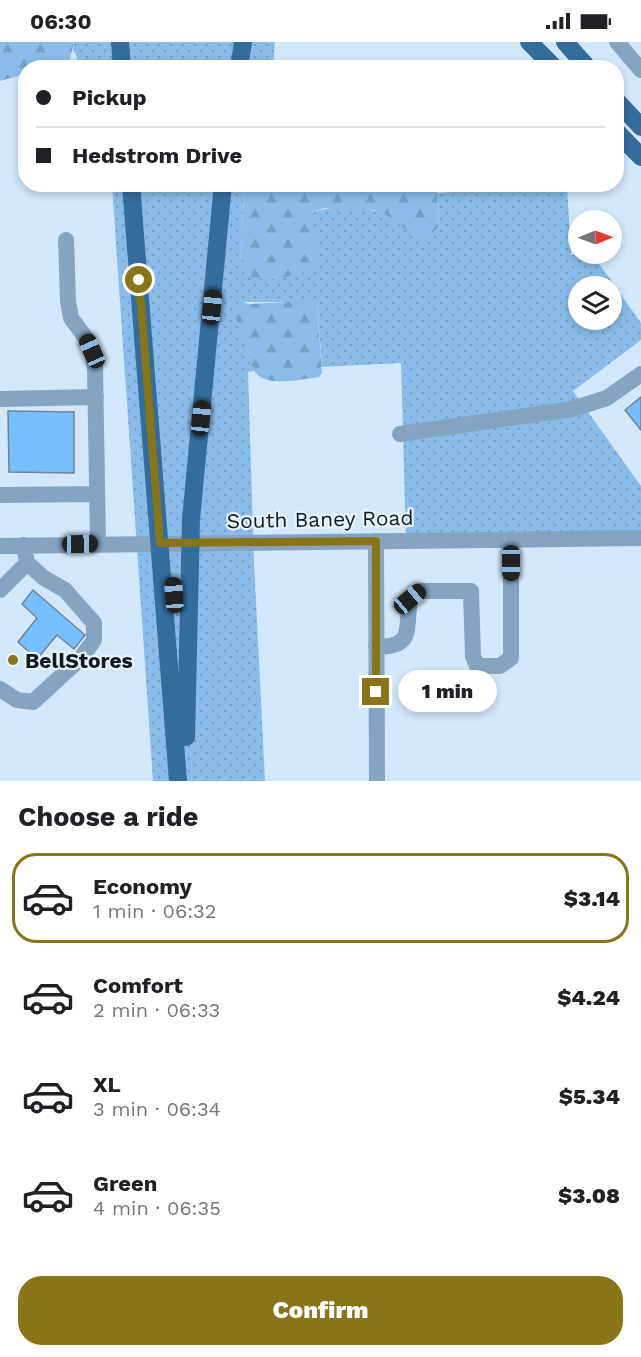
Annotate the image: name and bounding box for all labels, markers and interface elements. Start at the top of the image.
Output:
text: 06:30 [30,9,92,34]
text: Pickup [72,85,147,110]
text: Hedstrom Drive [72,143,242,168]
north arrow [568,210,622,264]
map controls [568,210,622,330]
route start [125,266,152,293]
button: layers [568,276,622,330]
car [201,288,223,326]
car [76,331,108,371]
car [190,399,212,437]
street label: South Baney Road [226,505,414,533]
car [62,535,98,553]
car [502,545,520,581]
car [164,576,184,614]
car [390,581,430,617]
place label: BellStores [25,648,133,673]
marker: BellStores [6,653,20,667]
callout: 1 min [397,671,496,713]
route end [362,678,389,705]
text: 1 min [422,679,473,703]
text: Choose a ride [18,801,198,833]
icon: car [21,871,75,925]
text: Economy [93,874,192,899]
text: $3.14 [564,886,620,911]
text: 1 min · 06:32 [93,899,216,923]
icon: car [21,970,75,1024]
text: Comfort [93,973,183,998]
text: $4.24 [557,985,620,1010]
text: 2 min · 06:33 [93,998,220,1022]
icon: car [21,1069,75,1123]
text: XL [93,1072,121,1097]
text: $5.34 [559,1084,620,1109]
text: 3 min · 06:34 [93,1097,221,1121]
icon: car [21,1168,75,1222]
text: Green [93,1171,157,1196]
text: $3.08 [558,1183,620,1208]
text: 4 min · 06:35 [93,1196,221,1220]
button: Confirm [18,1276,623,1345]

